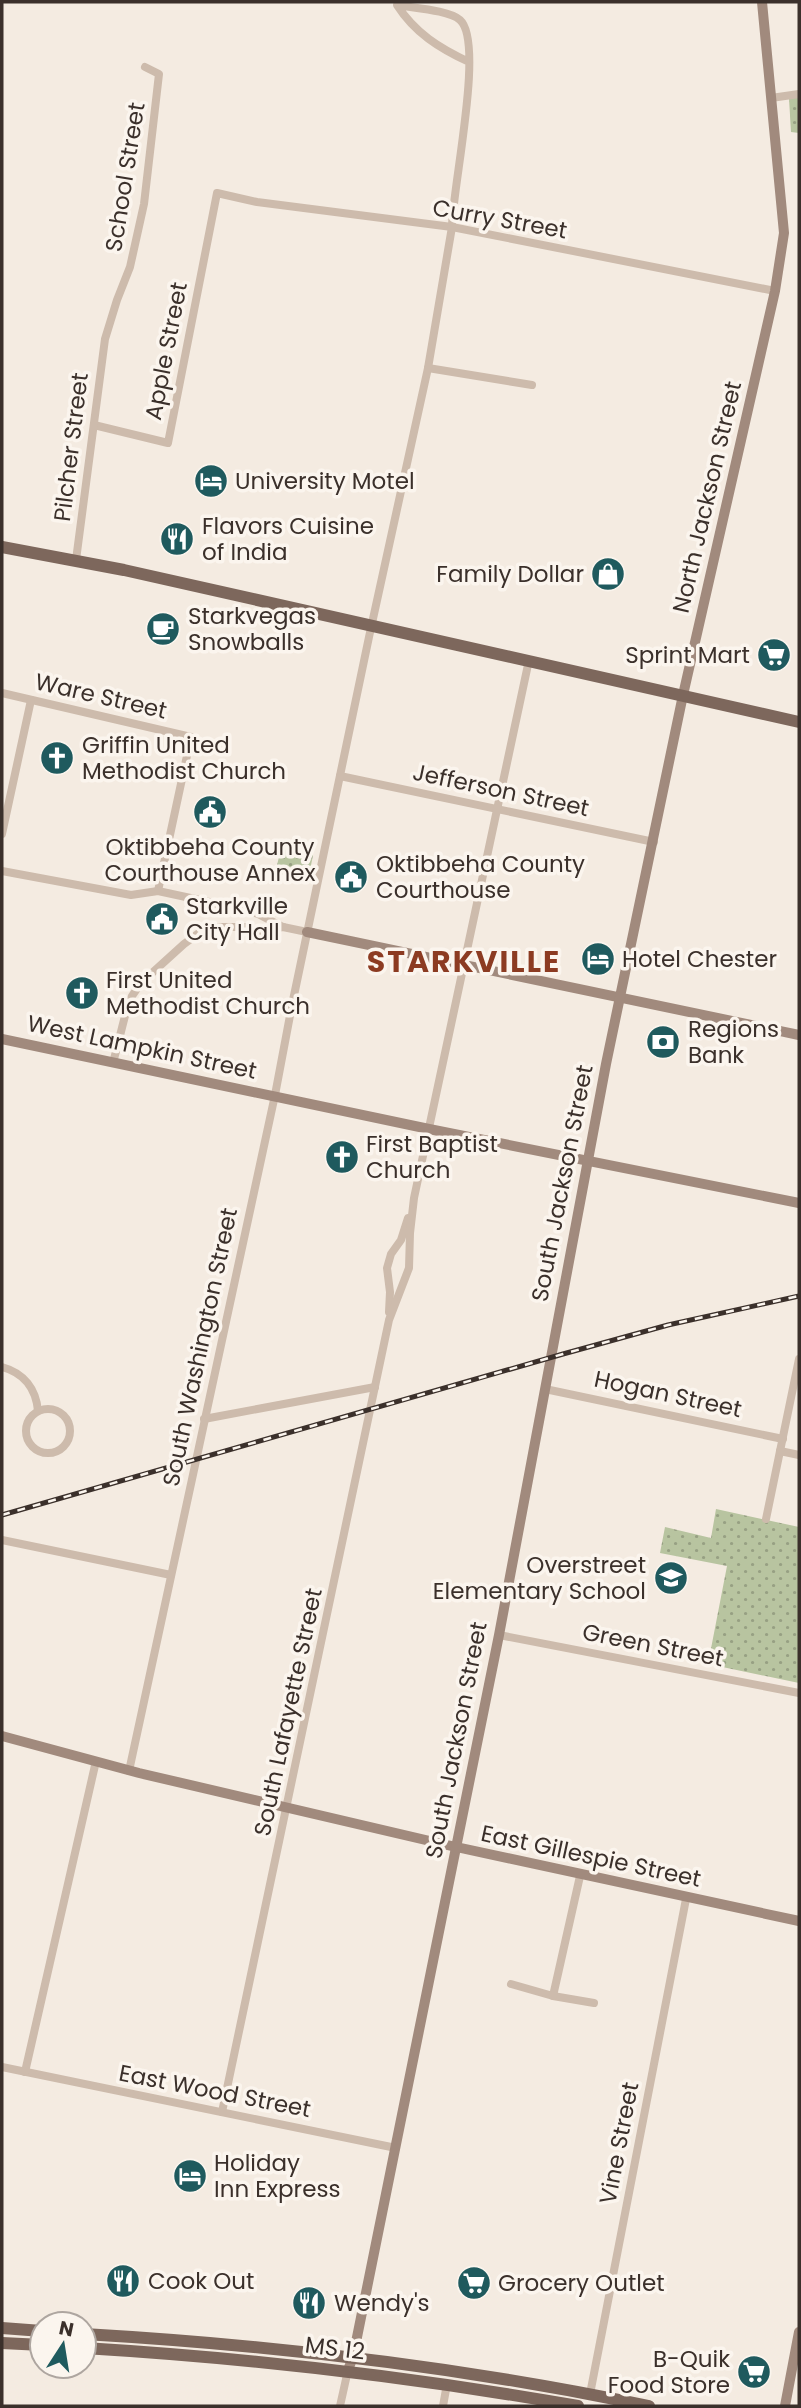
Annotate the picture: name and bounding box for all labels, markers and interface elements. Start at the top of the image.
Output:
street label: School Street [97,100,153,254]
street label: Curry Street [430,191,570,247]
street label: Apple Street [137,279,195,423]
street label: Pilcher Street [46,371,96,523]
street label: North Jackson Street [665,378,749,616]
hotel icon: University Motel [192,462,230,500]
place label: University Motel [235,465,415,497]
place label: Flavors Cuisine of India [202,510,374,568]
restaurant icon: Flavors Cuisine of India [158,520,196,558]
shop icon: Family Dollar [589,555,627,593]
place label: Family Dollar [436,558,584,590]
place label: Starkvegas Snowballs [188,600,316,658]
cafe icon: Starkvegas Snowballs [144,610,182,648]
supermarket icon: Sprint Mart [755,636,793,674]
place label: Sprint Mart [625,639,750,671]
street label: Ware Street [32,665,170,727]
place label: Griffin United Methodist Church [82,729,286,787]
church icon: Griffin United Methodist Church [38,739,76,777]
street label: Jefferson Street [410,756,592,824]
public building icon: Oktibbeha County Courthouse Annex [191,793,229,831]
place label: Oktibbeha County Courthouse Annex [105,831,315,889]
place label: Oktibbeha County Courthouse [376,848,585,906]
public building icon: Oktibbeha County Courthouse [332,858,370,896]
place label: Starkville City Hall [186,890,288,948]
public building icon: Starkville City Hall [143,900,181,938]
district label: STARKVILLE [367,940,561,983]
hotel icon: Hotel Chester [579,940,617,978]
place label: Hotel Chester [622,943,777,975]
place label: First United Methodist Church [106,964,310,1022]
church icon: First United Methodist Church [63,974,101,1012]
street label: West Lampkin Street [24,1007,260,1087]
place label: Regions Bank [688,1013,779,1071]
bank icon: Regions Bank [644,1023,682,1061]
street label: South Jackson Street [523,1062,601,1304]
place label: First Baptist Church [366,1128,498,1186]
church icon: First Baptist Church [323,1138,361,1176]
street label: South Washington Street [155,1205,245,1489]
street label: Hogan Street [591,1363,745,1425]
place label: Overstreet Elementary School [433,1549,646,1607]
school or university icon: Overstreet Elementary School [652,1559,690,1597]
street label: South Lafayette Street [246,1585,330,1839]
street label: Green Street [580,1616,726,1674]
street label: South Jackson Street [417,1619,495,1861]
street label: East Gillespie Street [478,1817,704,1895]
street label: East Wood Street [116,2057,314,2125]
street label: Vine Street [591,2079,647,2207]
place label: Holiday Inn Express [214,2147,340,2205]
hotel icon: Holiday Inn Express [171,2157,209,2195]
restaurant icon: Cook Out [104,2262,142,2300]
supermarket icon: Grocery Outlet [455,2264,493,2302]
place label: Cook Out [148,2265,254,2297]
place label: Grocery Outlet [498,2267,665,2299]
restaurant icon: Wendy's [290,2284,328,2322]
place label: Wendy's [334,2287,430,2319]
north arrow [28,2310,98,2380]
text: N [57,2314,76,2344]
street label: MS 12 [303,2328,367,2368]
place label: B-Quik Food Store [608,2343,730,2401]
supermarket icon: B-Quik Food Store [735,2353,773,2391]

